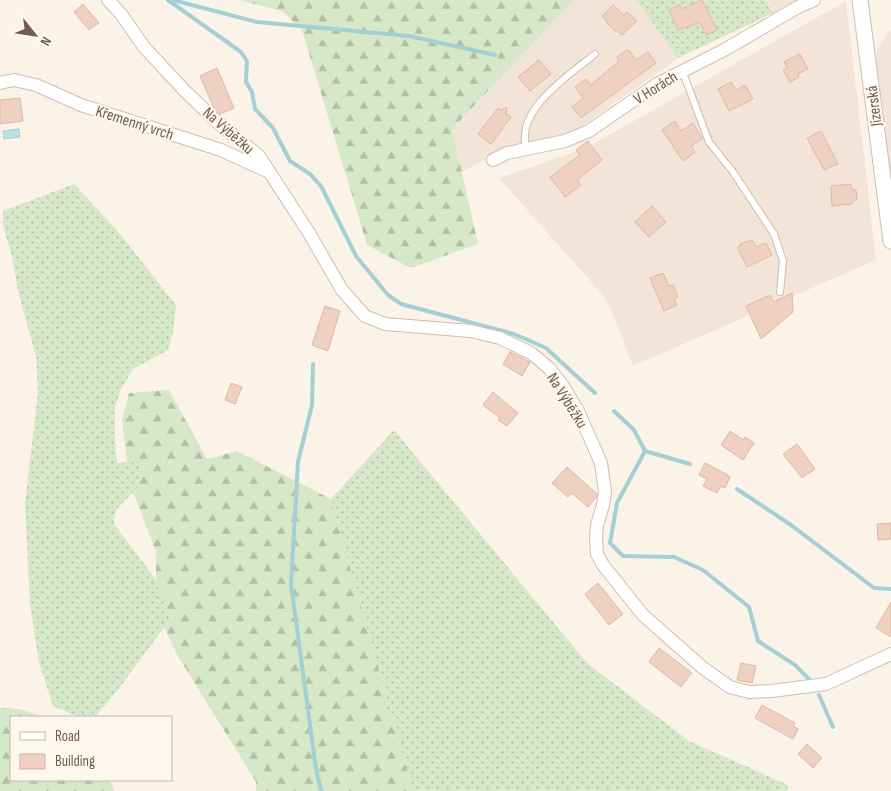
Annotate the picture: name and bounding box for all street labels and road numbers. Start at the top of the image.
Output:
street label: V Horách [630,67,681,109]
street label: Jizerská [863,85,887,128]
street label: Křemenný vrch [93,102,176,145]
street label: Na Výběžku [198,104,258,159]
street label: Na Výběžku [542,370,591,432]

